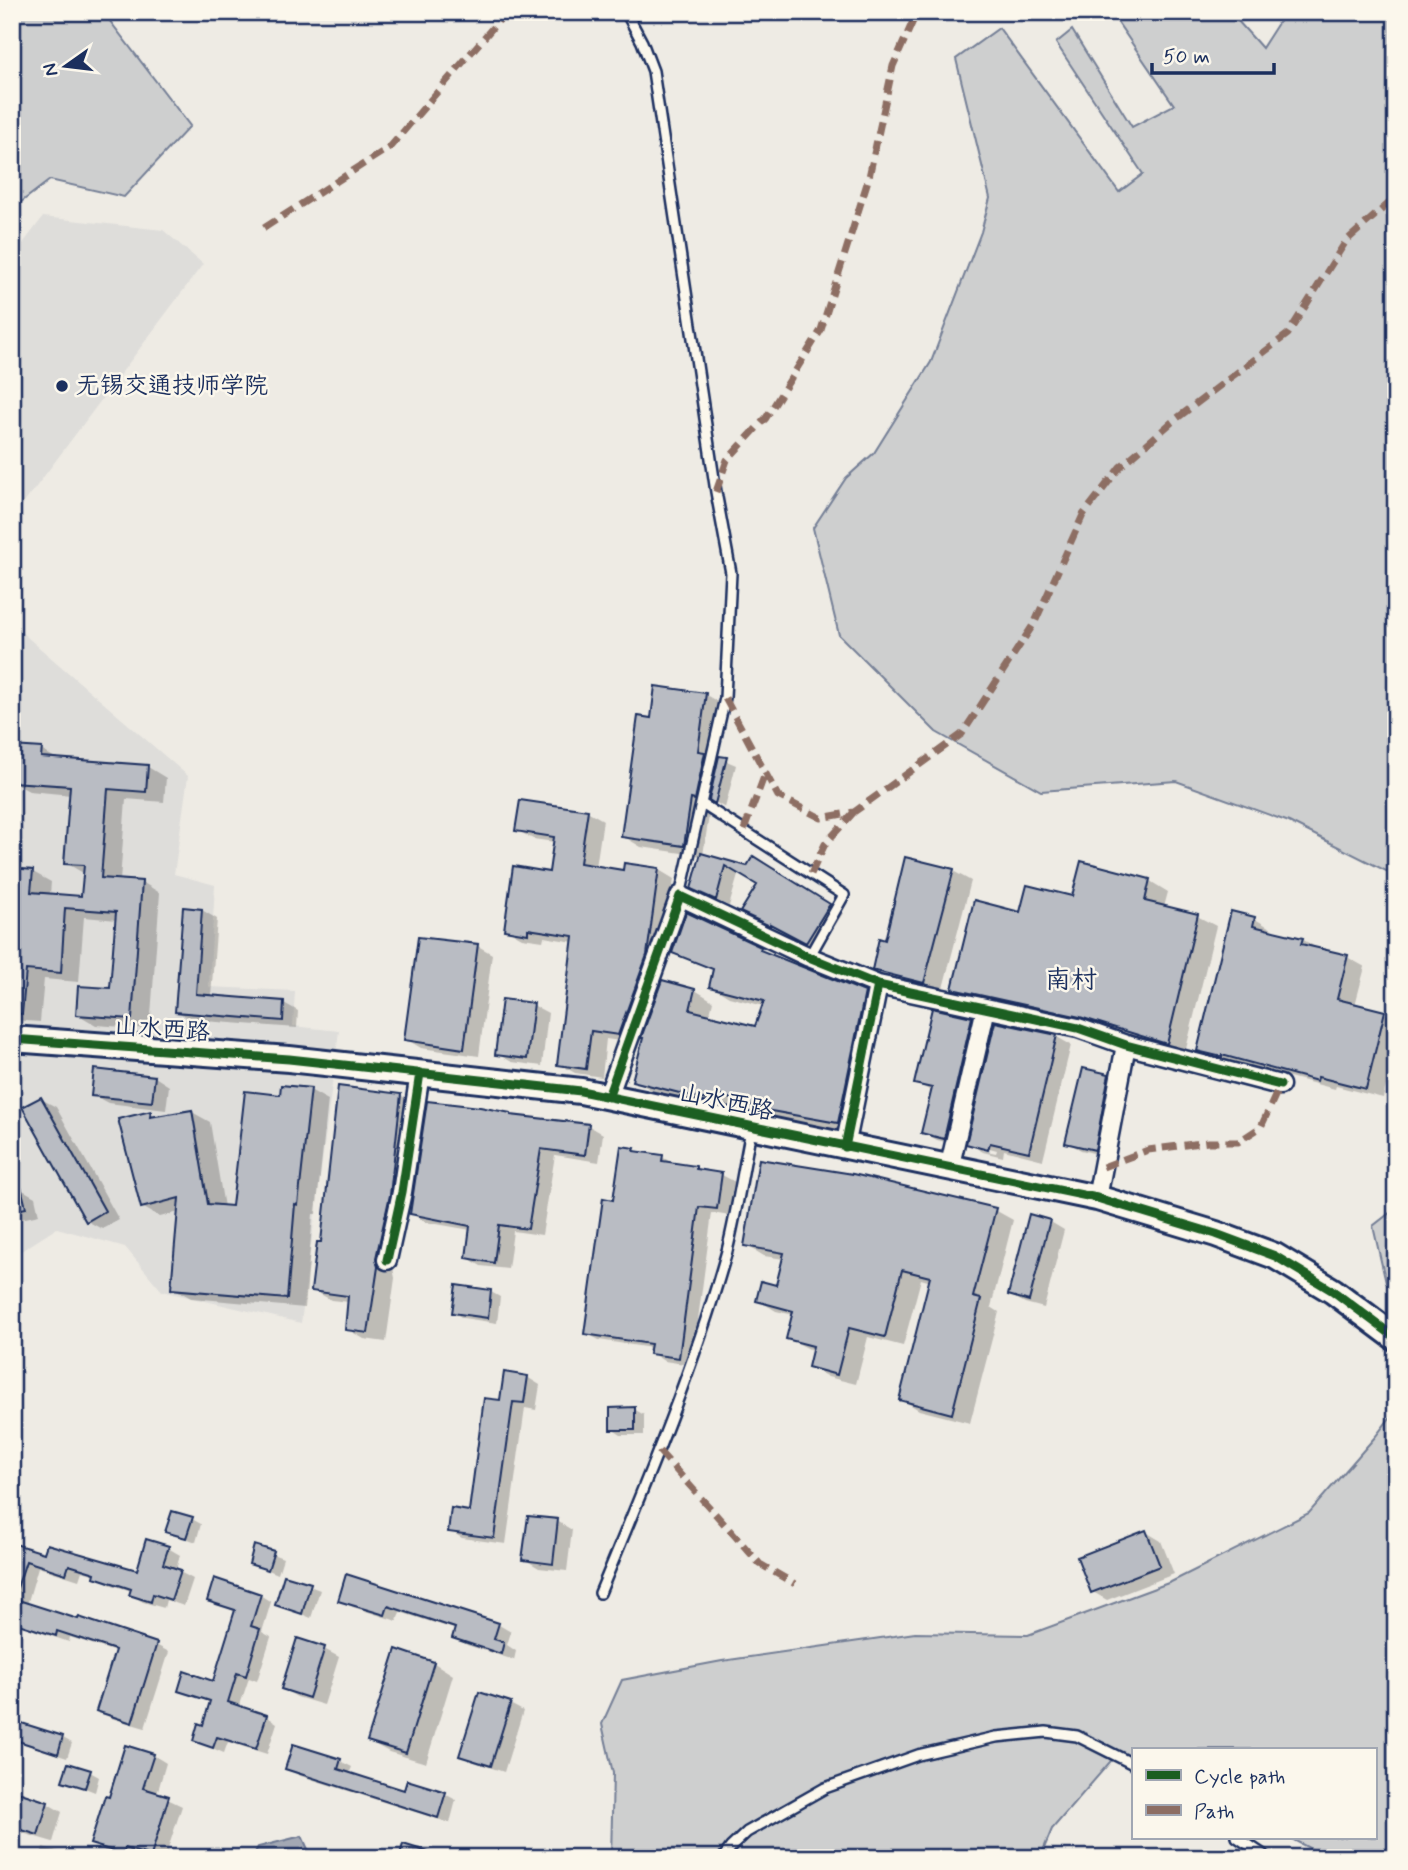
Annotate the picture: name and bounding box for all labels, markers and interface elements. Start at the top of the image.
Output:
north arrow [32,32,102,102]
scale bar [1152,32,1275,76]
text: 50 m [1163,43,1210,71]
text: N [37,61,65,79]
place label: 无锡交通技师学院 [76,371,268,402]
marker: 无锡交通技师学院 [54,378,70,394]
district label: 南村 [1045,964,1097,998]
street label: 山水西路 [113,1011,211,1049]
street label: 山水西路 [676,1078,776,1128]
legend [1132,1748,1376,1839]
text: Cycle path [1194,1763,1285,1791]
text: Path [1194,1798,1234,1826]

